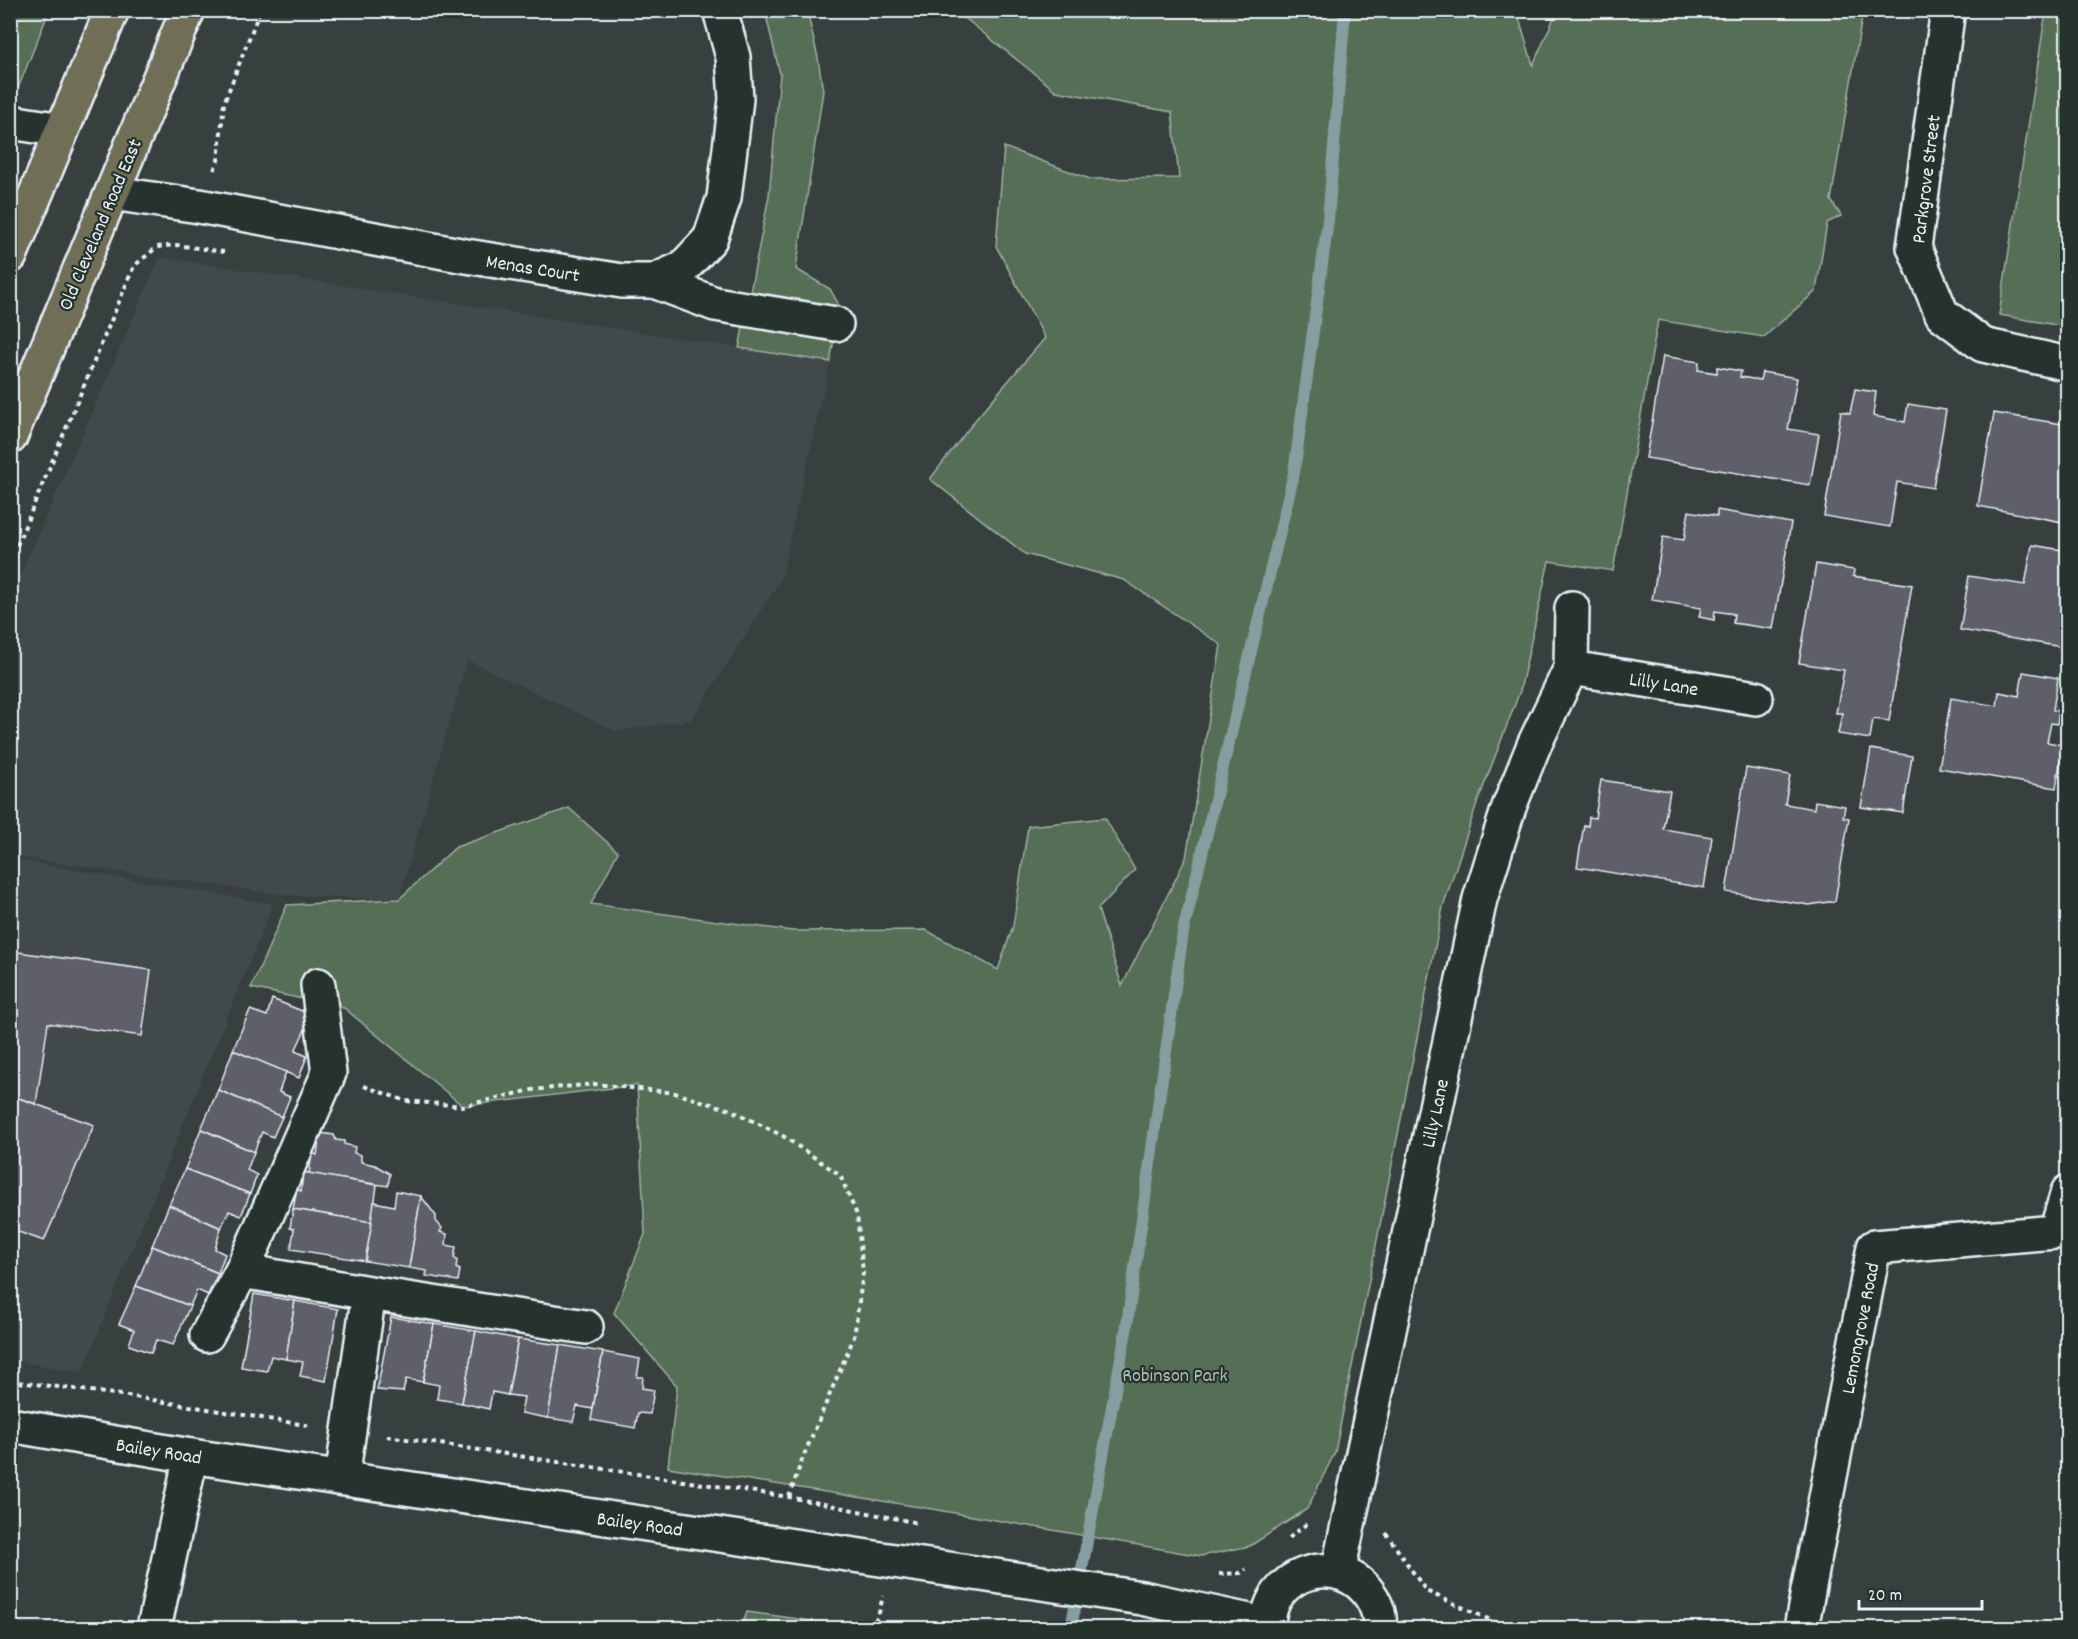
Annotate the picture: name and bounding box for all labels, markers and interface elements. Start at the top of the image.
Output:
street label: Parkgrove Street [1906,113,1950,245]
street label: Old Cleveland Road East [53,135,151,316]
street label: Menas Court [484,249,581,291]
street label: Lilly Lane [1627,667,1700,705]
street label: Lilly Lane [1416,1076,1458,1151]
street label: Lemongrove Road [1836,1261,1888,1397]
park label: Robinson Park [1122,1363,1228,1391]
street label: Bailey Road [114,1432,203,1474]
street label: Bailey Road [595,1506,684,1546]
scale bar [1859,1573,1982,1611]
text: 20 m [1868,1584,1902,1609]

